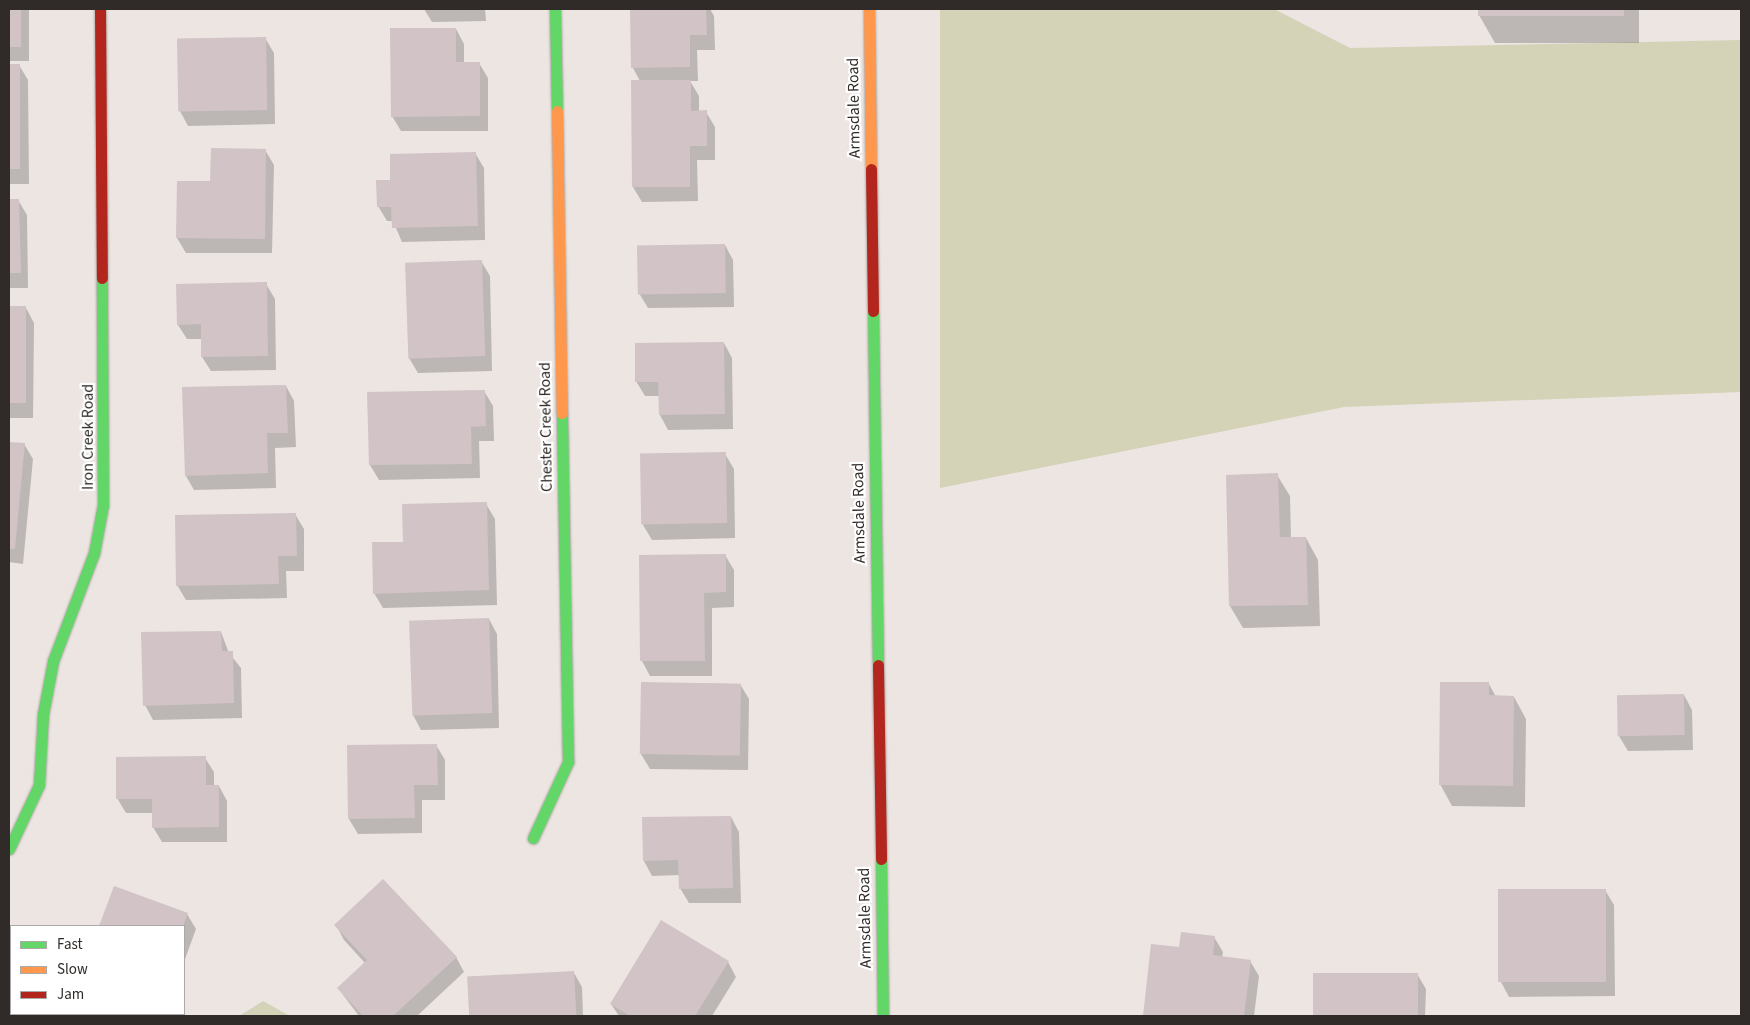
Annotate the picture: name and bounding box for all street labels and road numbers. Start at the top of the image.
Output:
street label: Armsdale Road [844,57,864,159]
street label: Chester Creek Road [535,362,557,492]
street label: Iron Creek Road [78,384,98,490]
street label: Armsdale Road [849,462,869,564]
street label: Armsdale Road [855,867,875,969]

